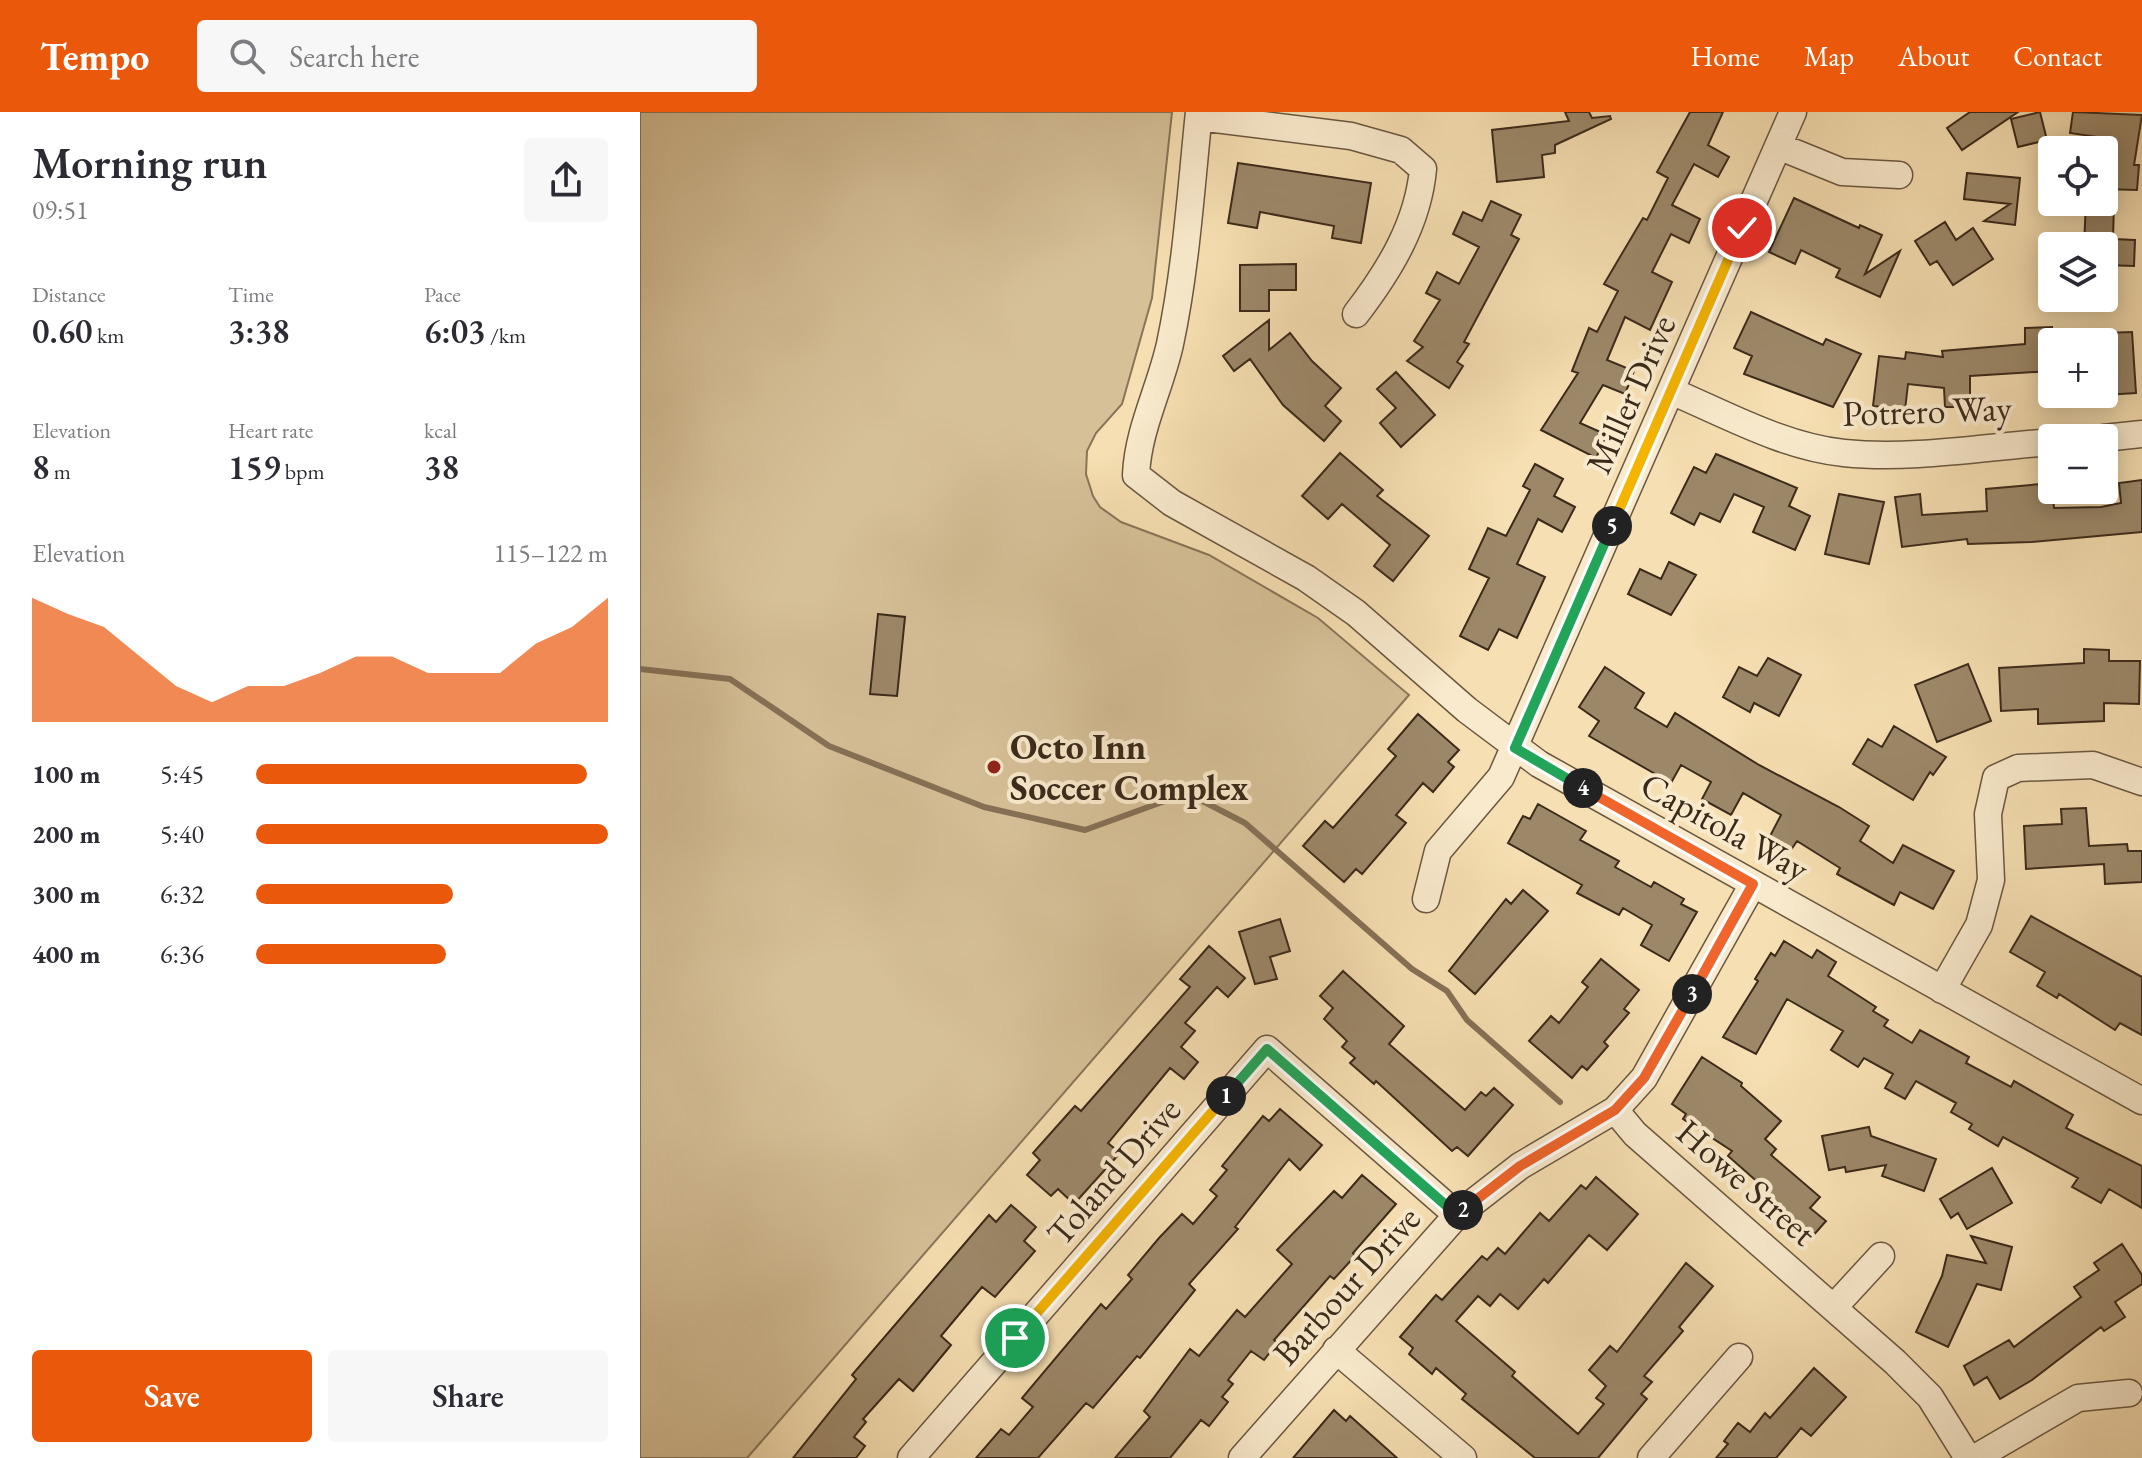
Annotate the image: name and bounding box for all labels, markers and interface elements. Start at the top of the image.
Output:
search box [197,20,757,92]
text: Tempo [40,32,149,81]
icon: search [225,34,269,78]
text: Search here [289,37,419,76]
text: Home [1690,38,1760,74]
text: Map [1804,38,1854,74]
text: About [1898,38,1969,74]
text: Contact [2013,38,2102,74]
text: Morning run [32,134,268,191]
map controls [2038,136,2118,504]
button: locate [2038,136,2118,216]
button: share [524,138,608,222]
text: 09:51 [32,193,88,227]
pin [1708,194,1776,262]
icon: check [1720,206,1764,250]
button: layers [2038,232,2118,312]
text: Distance [32,280,105,309]
text: Time [228,280,274,309]
text: Pace [424,280,461,309]
street label: Miller Drive [1575,308,1686,481]
text: 0.60 [32,309,93,353]
text: 3:38 [228,309,290,353]
text: 6:03 [424,309,486,353]
text: km [93,321,124,350]
text: /km [486,321,526,350]
button: + [2038,328,2118,408]
street label: Potrero Way [1842,384,2013,437]
text: Elevation [32,416,111,445]
text: Heart rate [228,416,313,445]
text: kcal [424,416,457,445]
button: − [2038,424,2118,504]
text: 8 [32,445,49,489]
text: 159 [228,445,280,489]
text: 38 [424,445,459,489]
text: m [49,457,71,486]
text: bpm [280,457,325,486]
pin: 5 [1592,506,1632,546]
text: 5 [1606,511,1618,540]
text: Elevation [32,536,126,570]
text: 115–122 m [493,536,608,570]
place label: Octo Inn Soccer Complex [1010,723,1248,811]
text: 100 m [32,757,100,791]
text: 5:45 [160,757,204,791]
marker: Octo Inn Soccer Complex [985,758,1003,776]
street label: Capitola Way [1632,761,1817,892]
pin: 4 [1563,768,1603,808]
text: 4 [1577,773,1589,802]
text: 200 m [32,817,100,851]
text: 5:40 [160,817,204,851]
text: 300 m [32,877,100,911]
text: 6:32 [160,877,204,911]
text: 400 m [32,937,100,971]
text: 6:36 [160,937,204,971]
pin: 3 [1672,974,1712,1014]
text: 3 [1686,979,1698,1008]
pin: 1 [1206,1076,1246,1116]
text: 1 [1220,1081,1232,1110]
street label: Toland Drive [1036,1087,1191,1255]
street label: Howe Street [1667,1109,1827,1257]
pin: 2 [1443,1190,1483,1230]
text: 2 [1457,1195,1469,1224]
street label: Barbour Drive [1262,1196,1430,1375]
pin [981,1304,1049,1372]
icon: arrive [993,1316,1037,1360]
button: Save [32,1350,312,1442]
button: Share [328,1350,608,1442]

